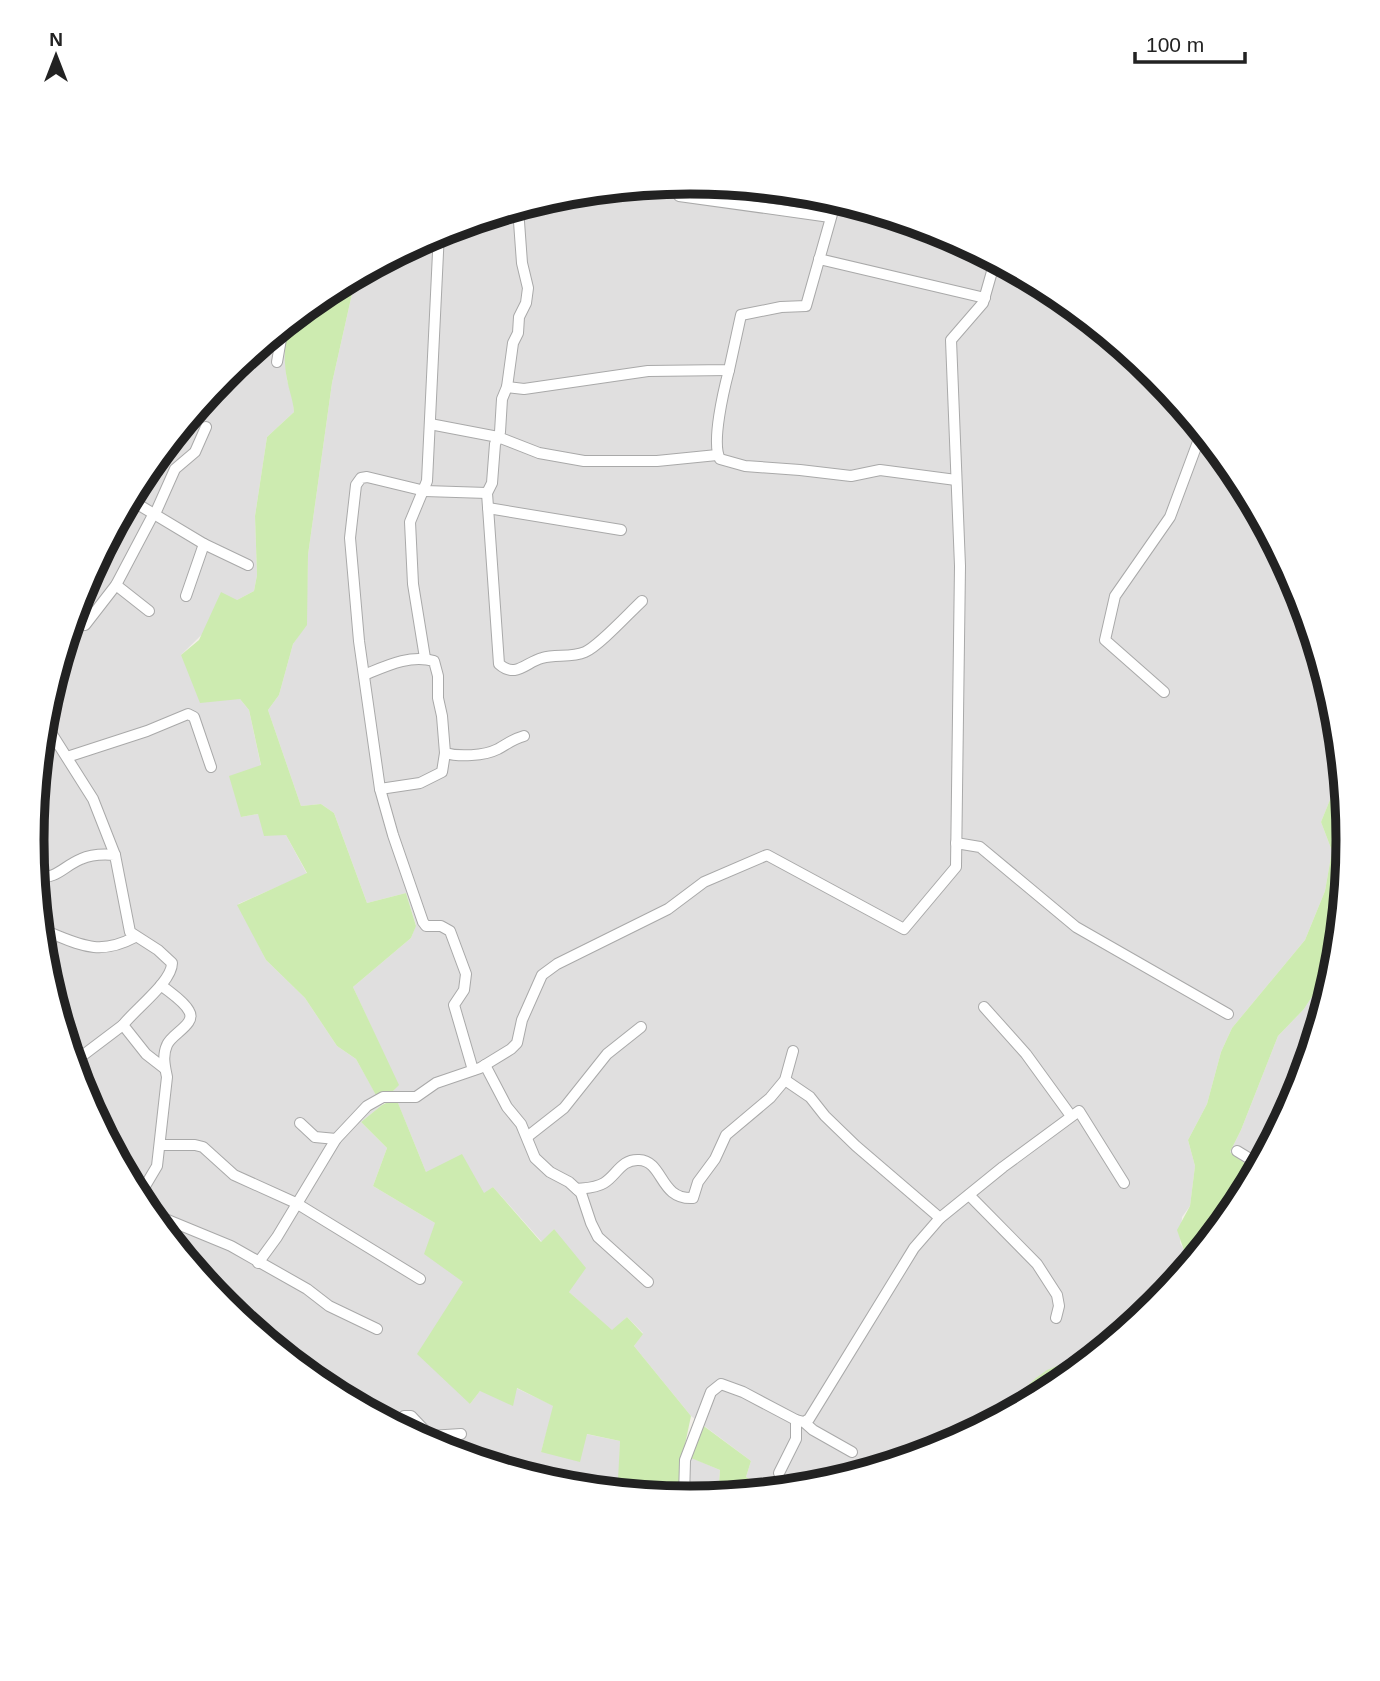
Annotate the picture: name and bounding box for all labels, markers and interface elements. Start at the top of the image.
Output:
north arrow [21,21,91,91]
scale bar [1135,21,1245,65]
text: N [49,29,63,50]
text: 100 m [1146,33,1204,56]

